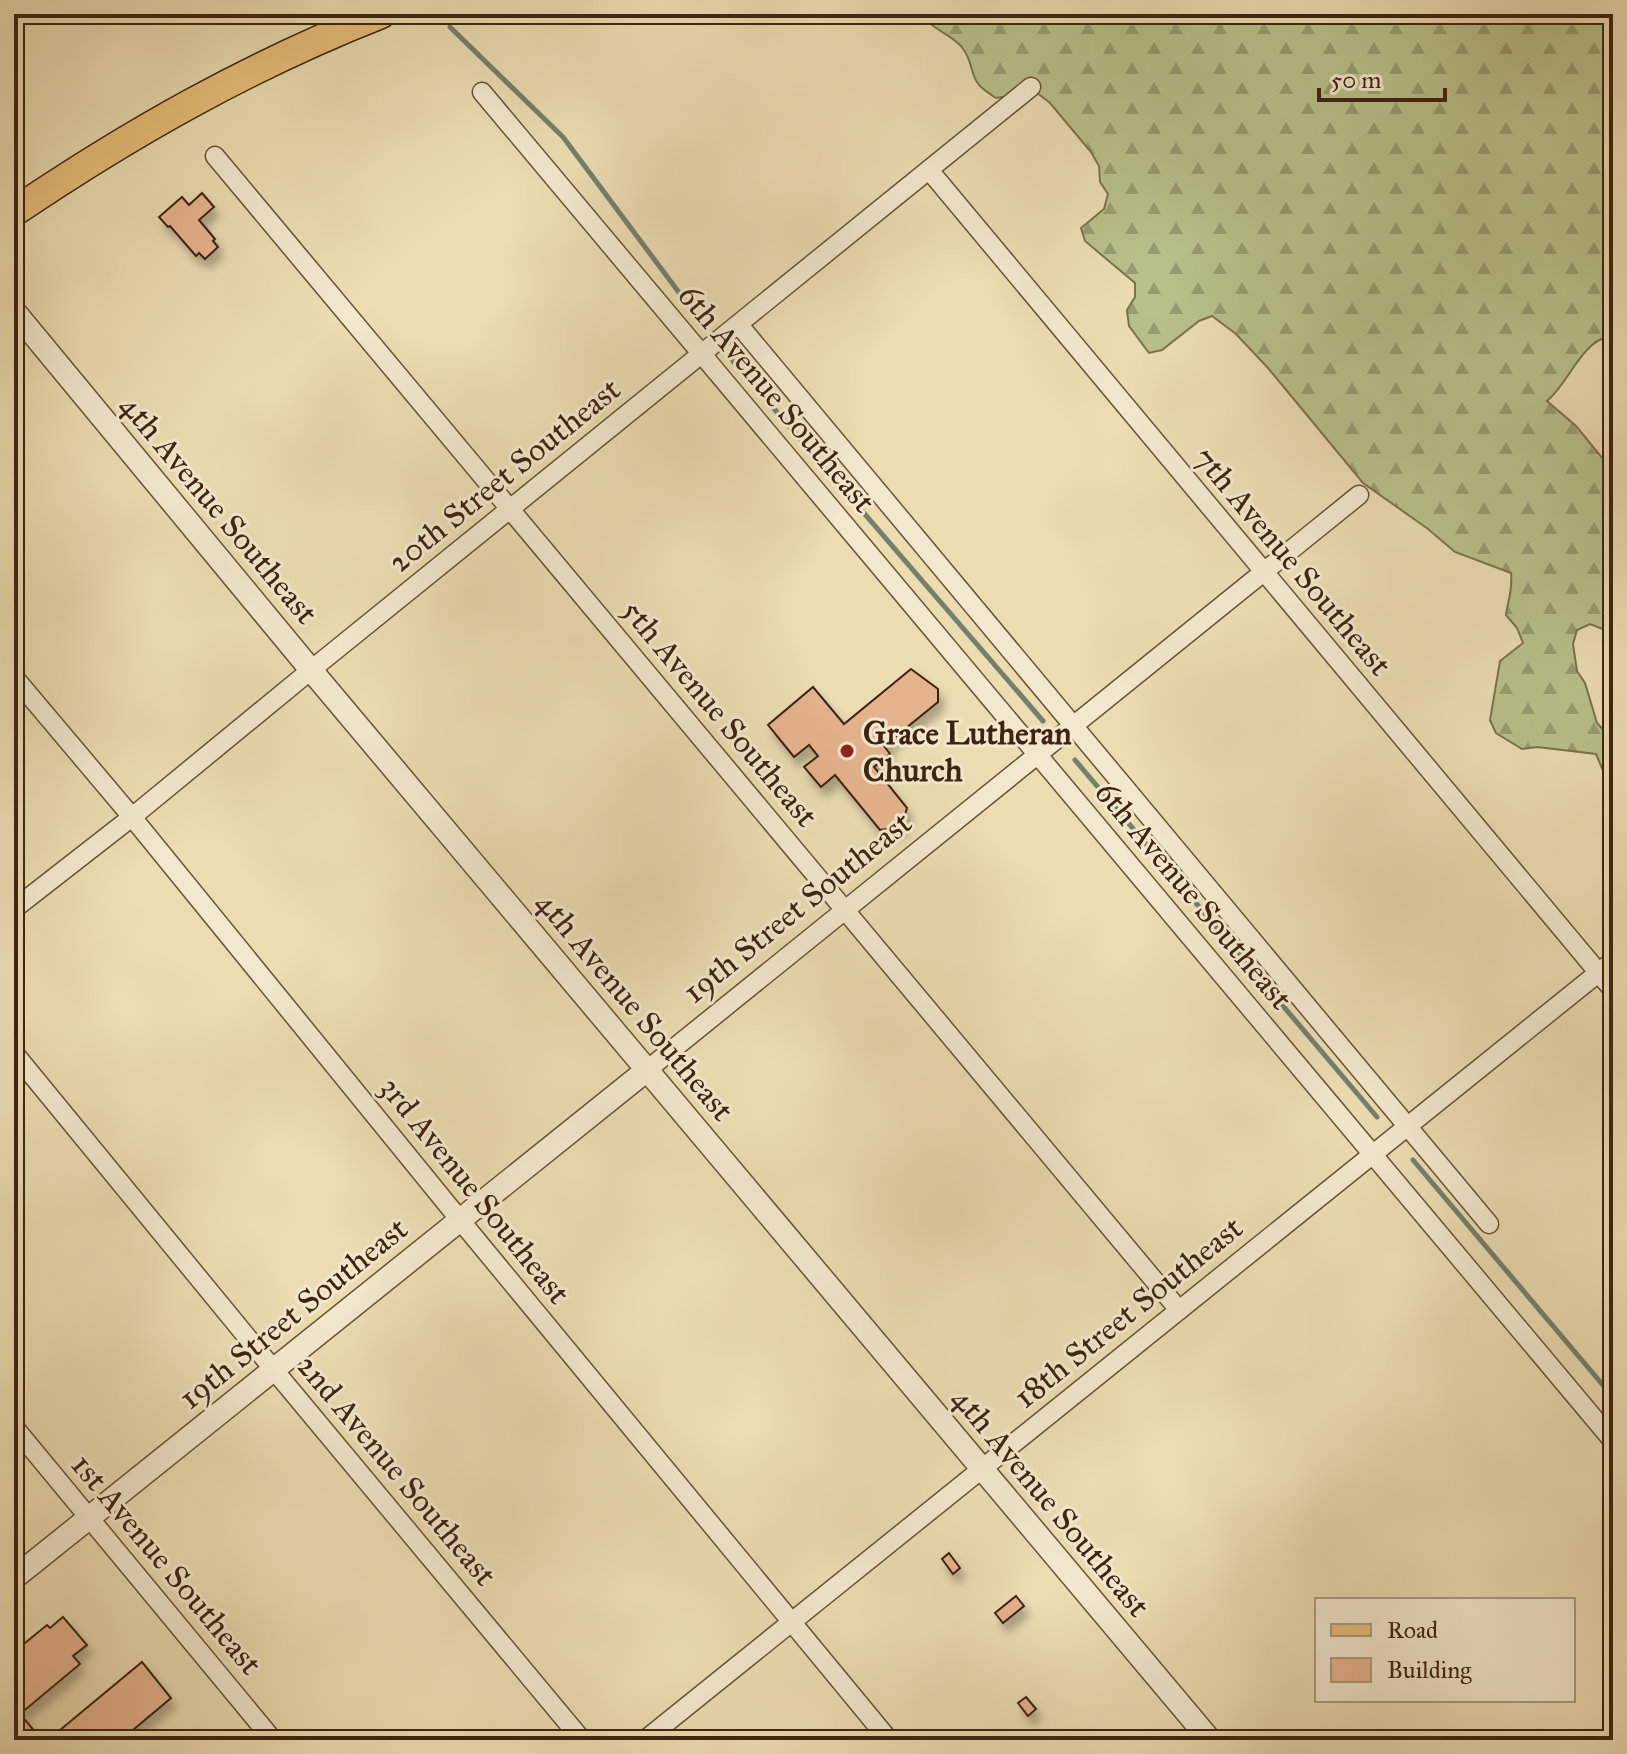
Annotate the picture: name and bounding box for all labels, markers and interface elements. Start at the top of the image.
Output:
scale bar [1319,52,1445,102]
text: 50 m [1331,65,1381,95]
street label: 6th Avenue Southeast [670,276,883,520]
street label: 20th Street Southeast [380,370,628,581]
street label: 4th Avenue Southeast [111,387,326,632]
street label: 7th Avenue Southeast [1186,439,1400,684]
street label: 5th Avenue Southeast [613,592,826,835]
place label: Grace Lutheran Church [863,714,1072,790]
marker: Grace Lutheran Church [838,742,856,760]
street label: 6th Avenue Southeast [1087,773,1300,1017]
street label: 19th Street Southeast [675,803,919,1011]
street label: 4th Avenue Southeast [527,884,742,1129]
street label: 3rd Avenue Southeast [371,1069,578,1312]
street label: 18th Street Southeast [1006,1208,1250,1417]
street label: 19th Street Southeast [171,1209,415,1417]
street label: 2nd Avenue Southeast [289,1347,505,1594]
street label: 4th Avenue Southeast [943,1380,1158,1625]
street label: 1st Avenue Southeast [63,1446,270,1683]
legend [1315,1598,1575,1702]
text: Road [1387,1615,1438,1645]
text: Building [1387,1655,1472,1685]

